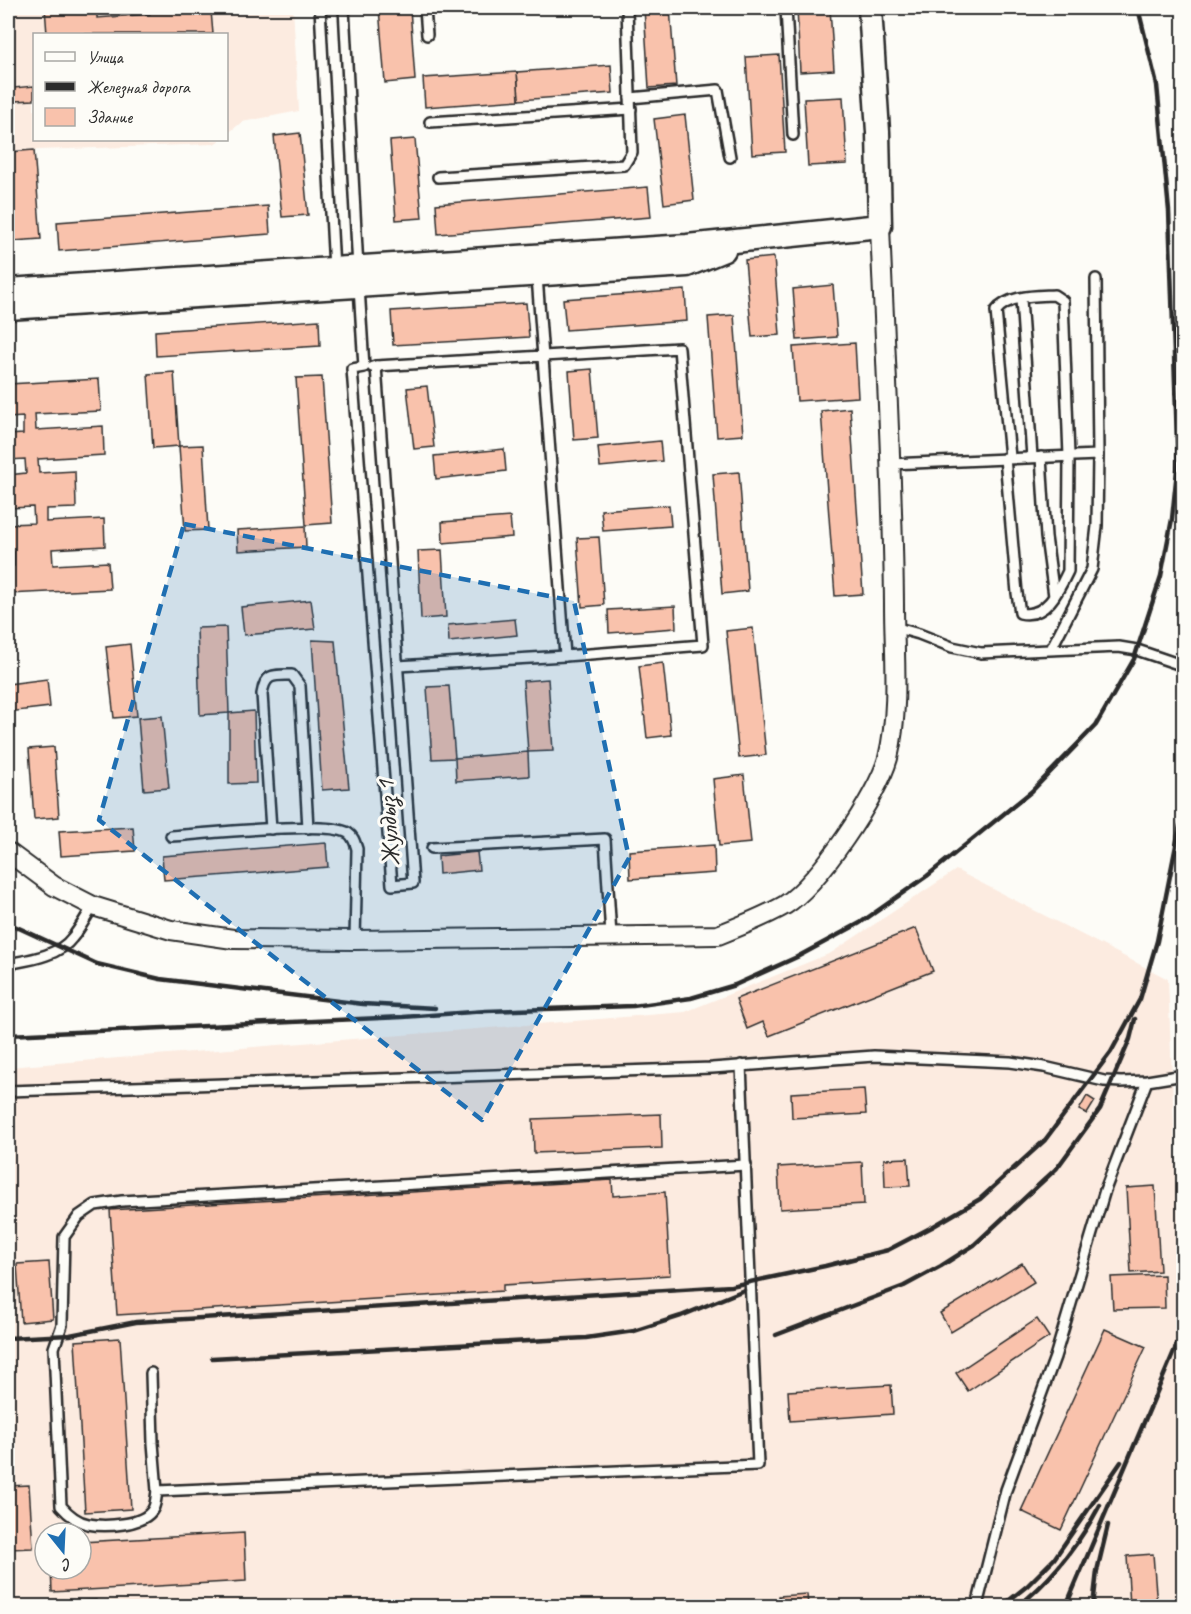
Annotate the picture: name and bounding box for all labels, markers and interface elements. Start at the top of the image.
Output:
legend [33,33,228,141]
text: Улица [87,46,124,68]
text: Железная дорога [87,76,191,99]
text: Здание [87,106,133,128]
street label: Жулдыз 1 [368,777,408,867]
north arrow [33,1521,93,1581]
text: С [58,1554,74,1576]

